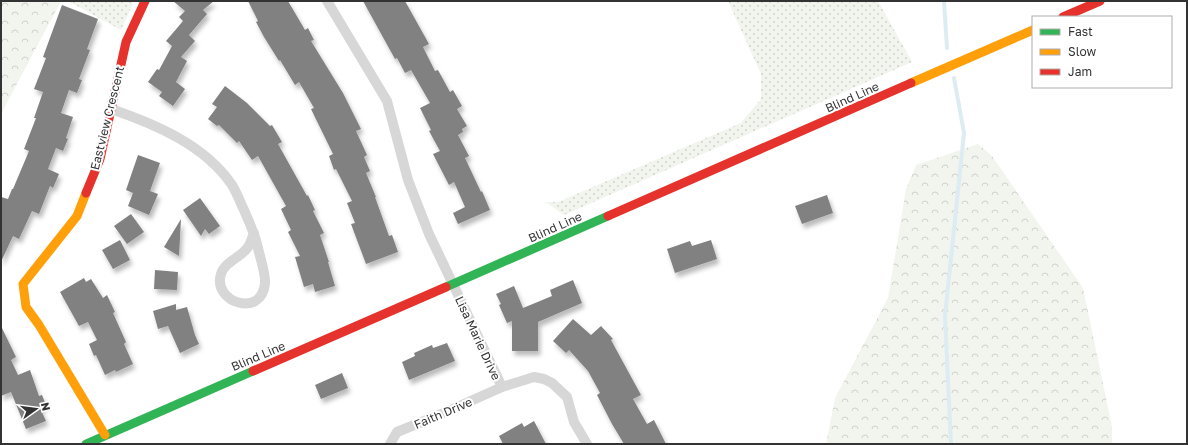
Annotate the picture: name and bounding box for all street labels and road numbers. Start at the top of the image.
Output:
street label: Eastview Crescent [87,64,127,171]
street label: Blind Line [823,78,881,115]
street label: Blind Line [526,208,584,245]
street label: Lisa Marie Drive [452,294,504,382]
street label: Blind Line [229,338,287,374]
street label: Faith Drive [412,394,474,432]

